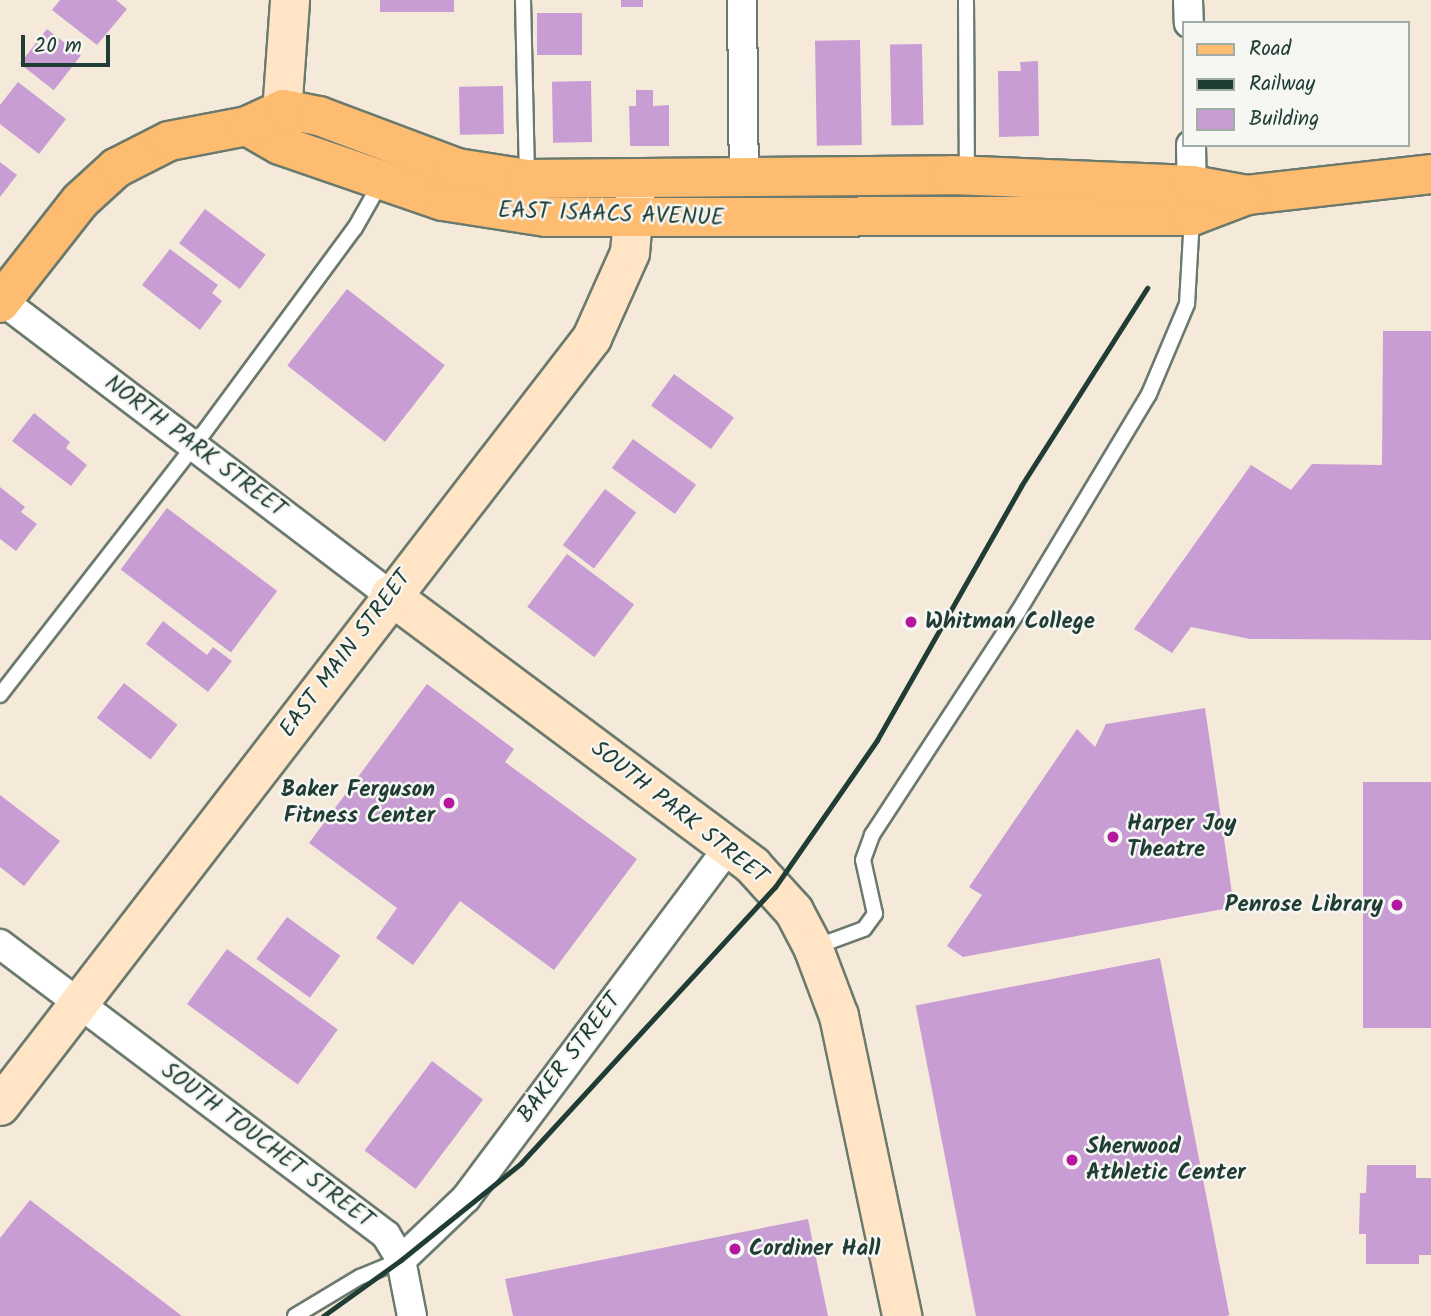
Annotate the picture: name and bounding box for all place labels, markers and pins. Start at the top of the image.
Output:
place label: Whitman College [925,608,1095,636]
marker: Whitman College [903,614,919,630]
place label: Baker Ferguson Fitness Center [281,776,435,830]
marker: Baker Ferguson Fitness Center [441,795,457,811]
place label: Harper Joy Theatre [1127,810,1236,864]
marker: Harper Joy Theatre [1105,829,1121,845]
place label: Penrose Library [1225,891,1383,919]
marker: Penrose Library [1389,897,1405,913]
place label: Sherwood Athletic Center [1086,1133,1246,1187]
marker: Sherwood Athletic Center [1064,1152,1080,1168]
place label: Cordiner Hall [749,1235,880,1263]
marker: Cordiner Hall [727,1241,743,1257]

